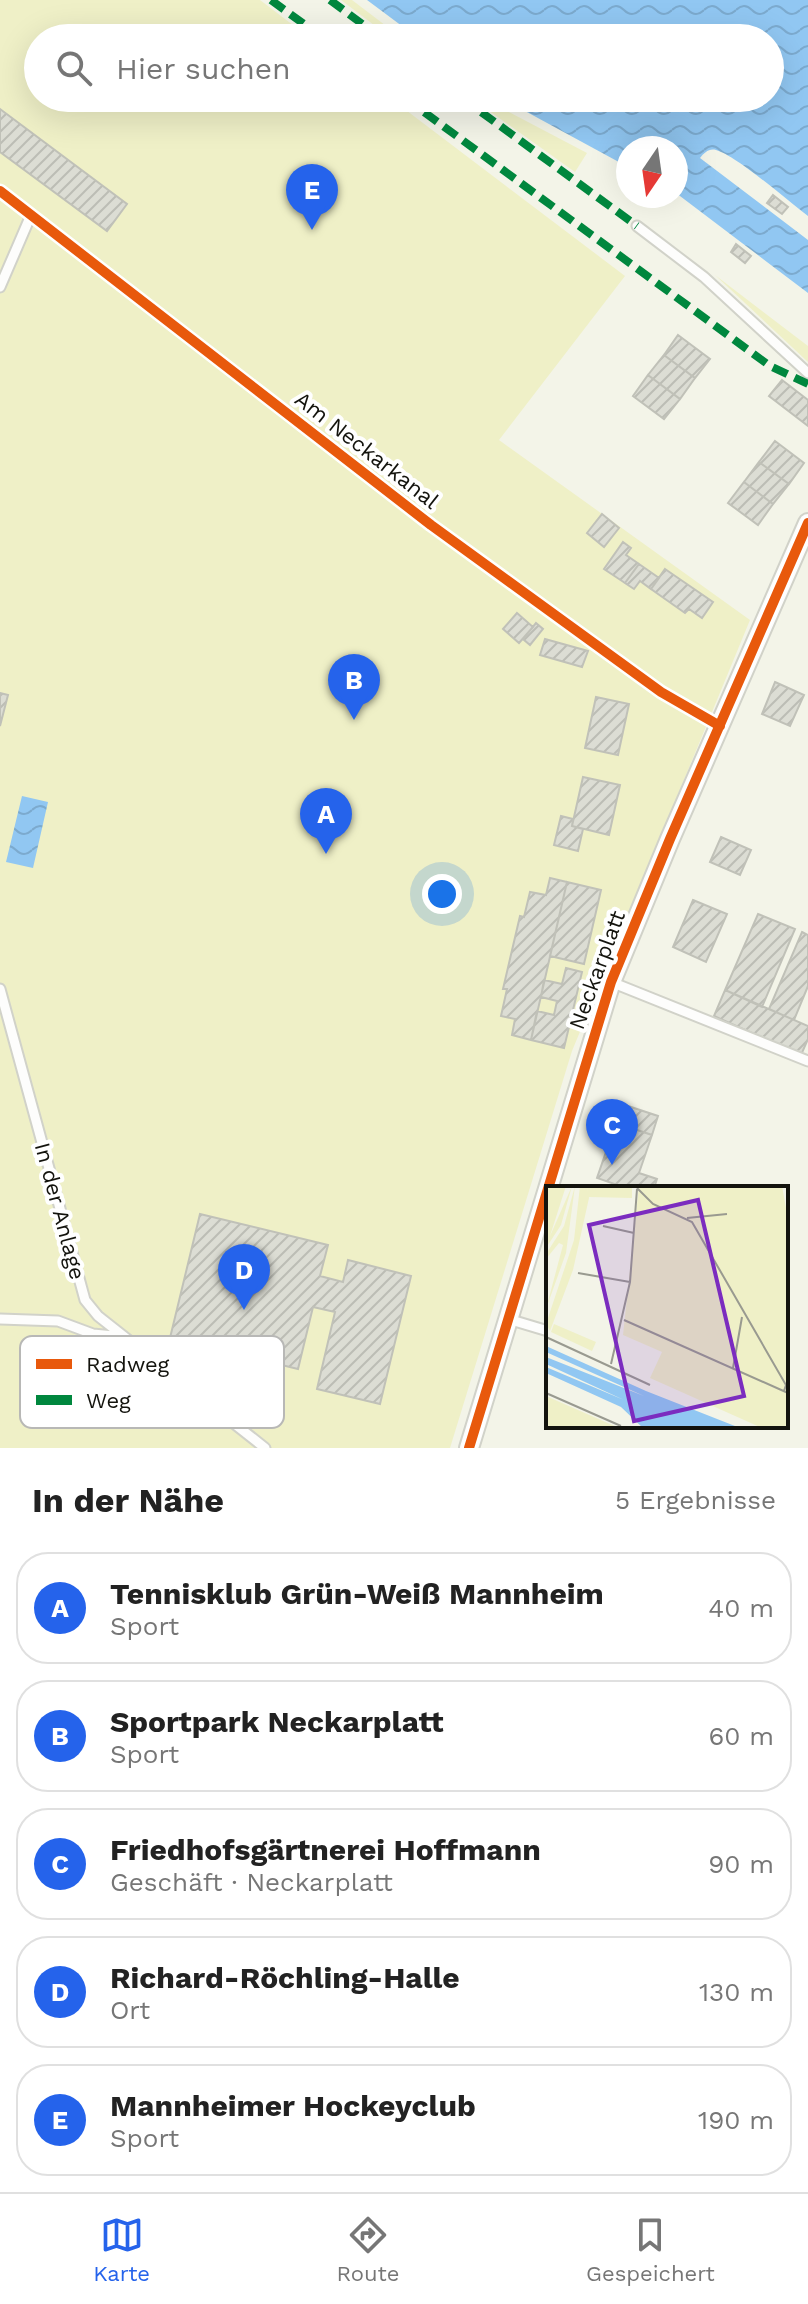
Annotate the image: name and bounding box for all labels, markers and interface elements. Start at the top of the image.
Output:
search box [24,24,784,112]
icon: search [52,46,96,90]
text: Hier suchen [116,51,291,86]
north arrow [616,136,688,208]
pin: E [286,164,338,230]
street label: Am Neckarkanal [290,386,444,514]
pin: B [328,654,380,720]
pin: A [300,788,352,854]
your location [422,874,462,914]
street label: Neckarplatt [564,907,630,1033]
pin: C [586,1099,638,1165]
street label: In der Anlage [30,1140,90,1282]
inset map [546,1186,788,1428]
pin: D [218,1244,270,1310]
legend [20,1336,284,1428]
text: Radweg [86,1352,170,1377]
text: Weg [86,1388,131,1413]
text: In der Nähe [32,1480,224,1520]
text: 5 Ergebnisse [615,1485,776,1515]
text: Tennisklub Grün-Weiß Mannheim [110,1576,604,1611]
text: A [51,1593,69,1623]
text: 40 m [708,1593,774,1623]
text: Sport [110,1611,179,1641]
text: Sportpark Neckarplatt [110,1704,444,1739]
text: B [51,1721,69,1751]
text: 60 m [708,1721,774,1751]
text: Sport [110,1739,179,1769]
text: Friedhofsgärtnerei Hoffmann [110,1832,541,1867]
text: C [51,1849,69,1879]
text: 90 m [708,1849,774,1879]
text: Geschäft · Neckarplatt [110,1867,393,1897]
text: Richard-Röchling-Halle [110,1960,460,1995]
text: D [51,1977,69,2007]
text: 130 m [699,1977,774,2007]
text: Ort [110,1995,150,2025]
text: Mannheimer Hockeyclub [110,2088,476,2123]
text: E [52,2105,68,2135]
text: 190 m [698,2105,774,2135]
text: Sport [110,2123,179,2153]
tab: Karte [93,2213,150,2286]
tab: Route [337,2213,400,2286]
tab: Gespeichert [586,2213,715,2286]

